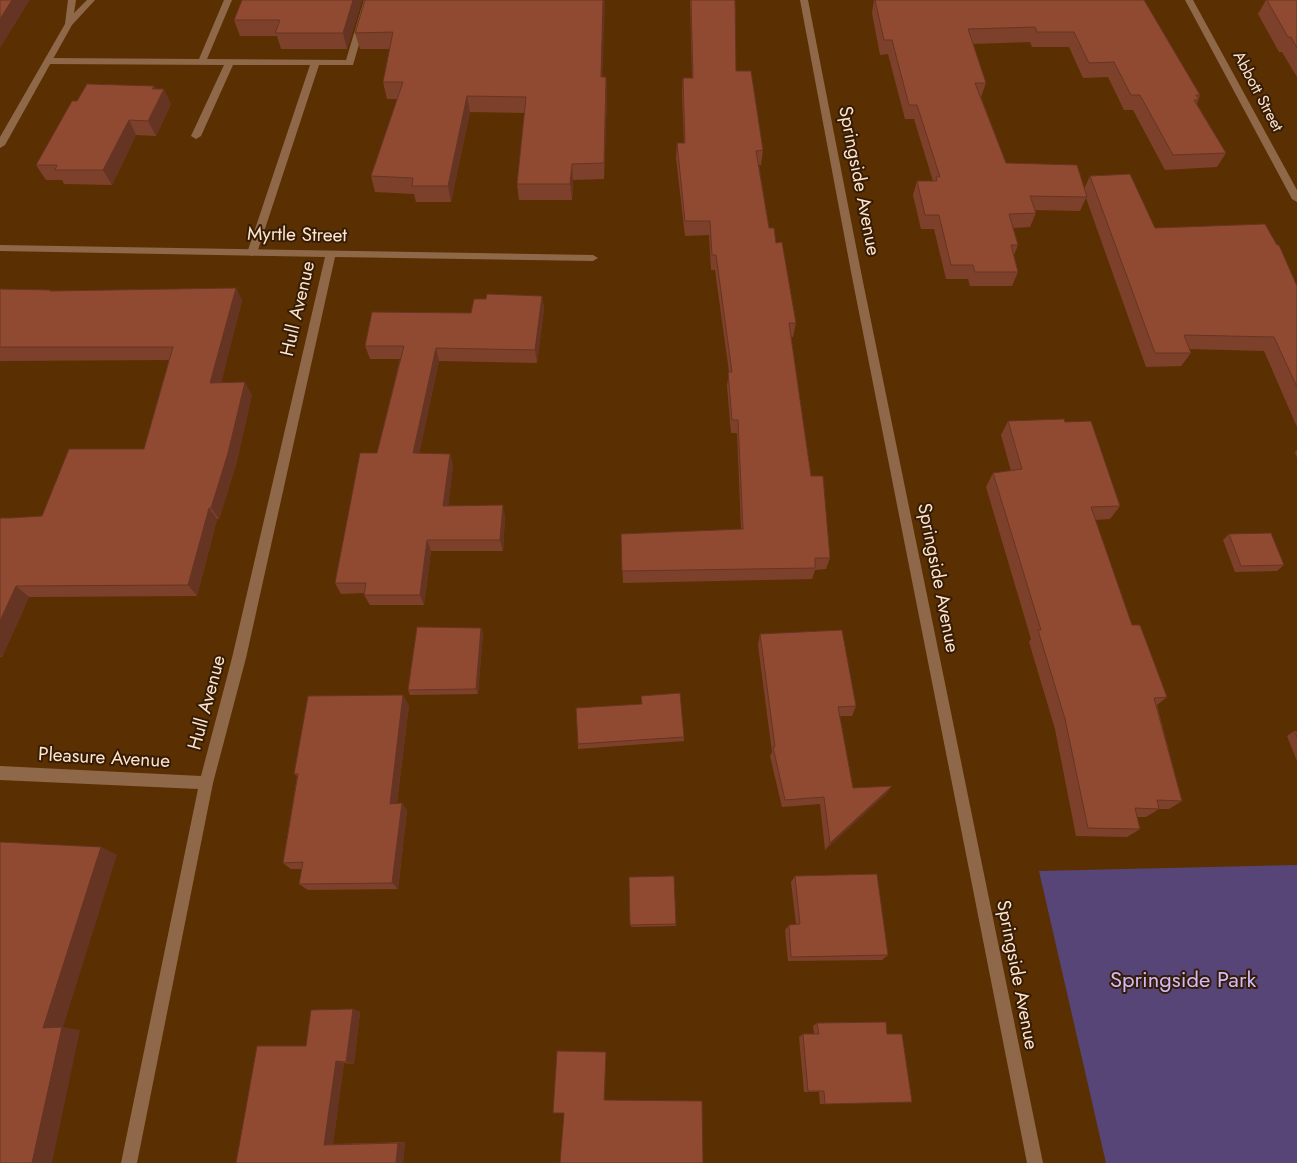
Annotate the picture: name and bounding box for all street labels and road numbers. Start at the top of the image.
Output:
street label: Abbott Street [1228,49,1286,135]
street label: Springside Avenue [832,104,884,258]
street label: Myrtle Street [247,224,347,248]
street label: Hull Avenue [277,259,321,359]
street label: Springside Avenue [911,501,963,655]
street label: Hull Avenue [184,653,232,753]
street label: Pleasure Avenue [37,744,171,774]
street label: Springside Avenue [990,898,1042,1052]

